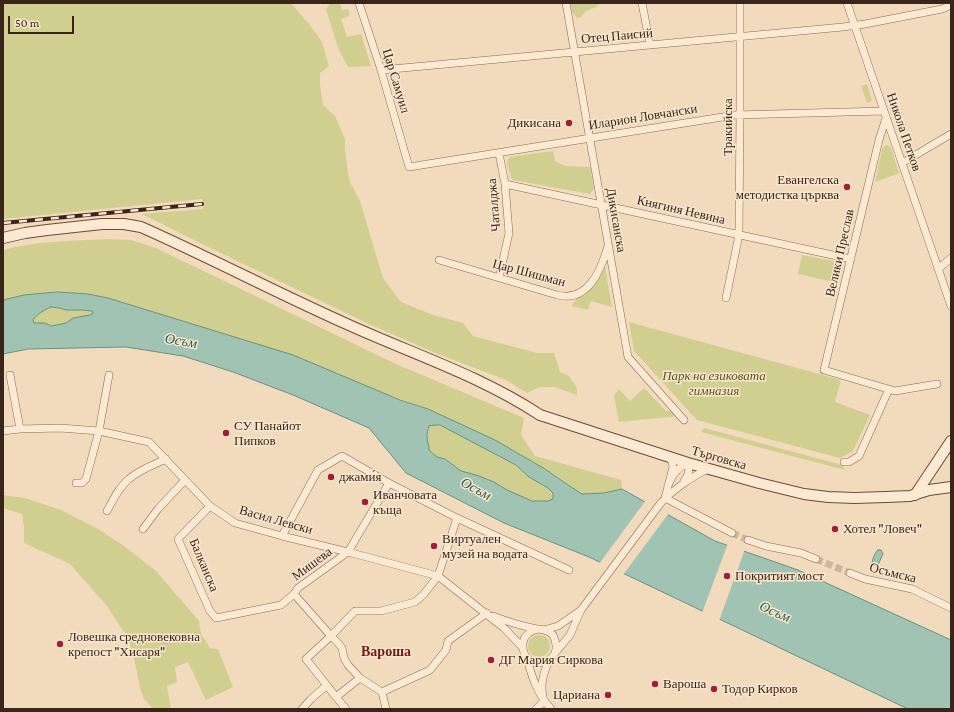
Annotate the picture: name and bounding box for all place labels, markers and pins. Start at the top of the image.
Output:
place label: Дикисана [507,115,561,131]
marker: Дикисана [564,118,574,128]
place label: Евангелска методистка църква [736,172,839,203]
marker: Евангелска методистка църква [842,182,852,192]
place label: СУ Панайот Пипков [234,418,301,449]
marker: СУ Панайот Пипков [221,428,231,438]
place label: джами́я [339,469,382,485]
marker: джами́я [326,472,336,482]
place label: Иванчовата къща [373,487,437,518]
marker: Иванчовата къща [360,497,370,507]
place label: Хотел "Ловеч" [843,521,922,537]
marker: Хотел "Ловеч" [830,524,840,534]
place label: Виртуален музей на водата [442,531,528,562]
marker: Виртуален музей на водата [429,541,439,551]
place label: Покритият мост [735,568,824,584]
marker: Покритият мост [722,571,732,581]
place label: Ловешка средновековна крепост "Хисаря" [68,629,200,660]
marker: Ловешка средновековна крепост "Хисаря" [55,639,65,649]
place label: ДГ Мария Сиркова [499,652,603,668]
marker: ДГ Мария Сиркова [486,655,496,665]
place label: Вароша [663,676,706,692]
marker: Вароша [650,679,660,689]
place label: Тодор Кирков [722,681,798,697]
marker: Тодор Кирков [709,684,719,694]
place label: Цариана [553,687,600,703]
marker: Цариана [603,690,613,700]

